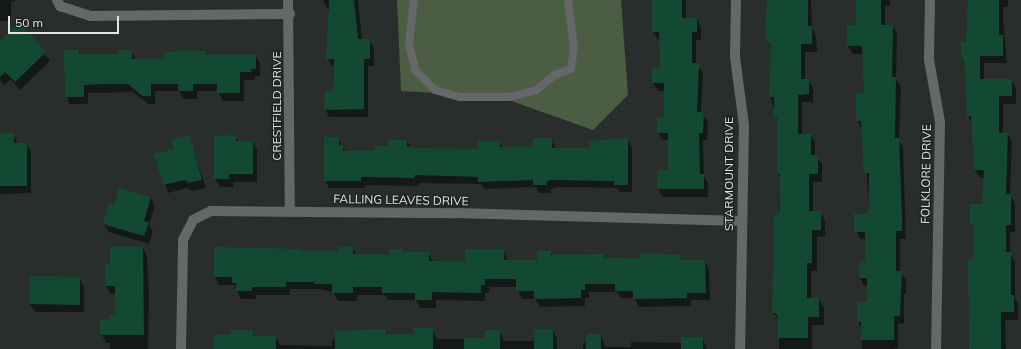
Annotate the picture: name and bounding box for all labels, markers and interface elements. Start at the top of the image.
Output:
scale bar [10,8,121,34]
text: 50 m [15,15,43,30]
street label: CRESTFIELD DRIVE [270,51,284,161]
street label: STARMOUNT DRIVE [722,117,736,231]
street label: FOLKLORE DRIVE [918,124,934,224]
street label: FALLING LEAVES DRIVE [333,192,469,208]

